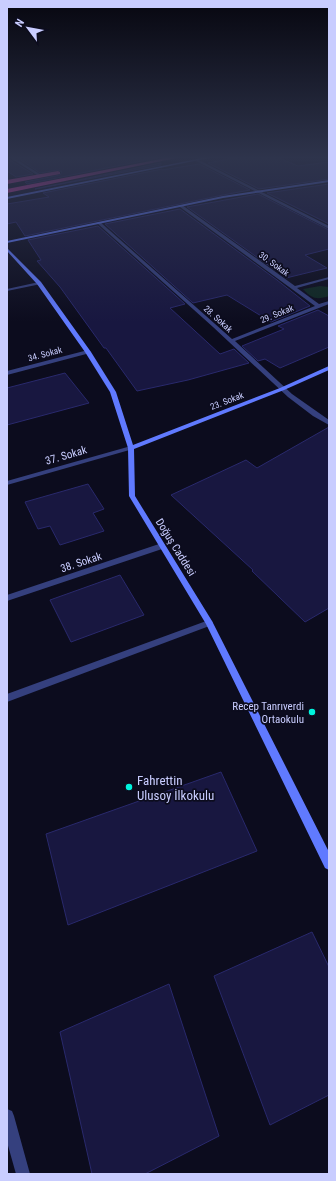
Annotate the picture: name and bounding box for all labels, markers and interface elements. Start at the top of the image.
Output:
north arrow [8,8,48,48]
text: N [13,16,27,29]
street label: 30. Sokak [257,250,291,278]
street label: 29. Sokak [259,303,295,325]
street label: 28. Sokak [202,304,234,334]
street label: 34. Sokak [27,345,63,363]
street label: 23. Sokak [209,390,245,412]
street label: 37. Sokak [44,443,88,468]
street label: Doğuş Caddesi [153,516,198,578]
street label: 38. Sokak [59,550,104,575]
place label: Recep Tanrıverdi Ortaokulu [232,700,304,726]
marker: Recep Tanrıverdi Ortaokulu [307,707,317,717]
place label: Fahrettin Ulusoy İlkokulu [137,773,214,803]
marker: Fahrettin Ulusoy İlkokulu [124,782,134,792]

